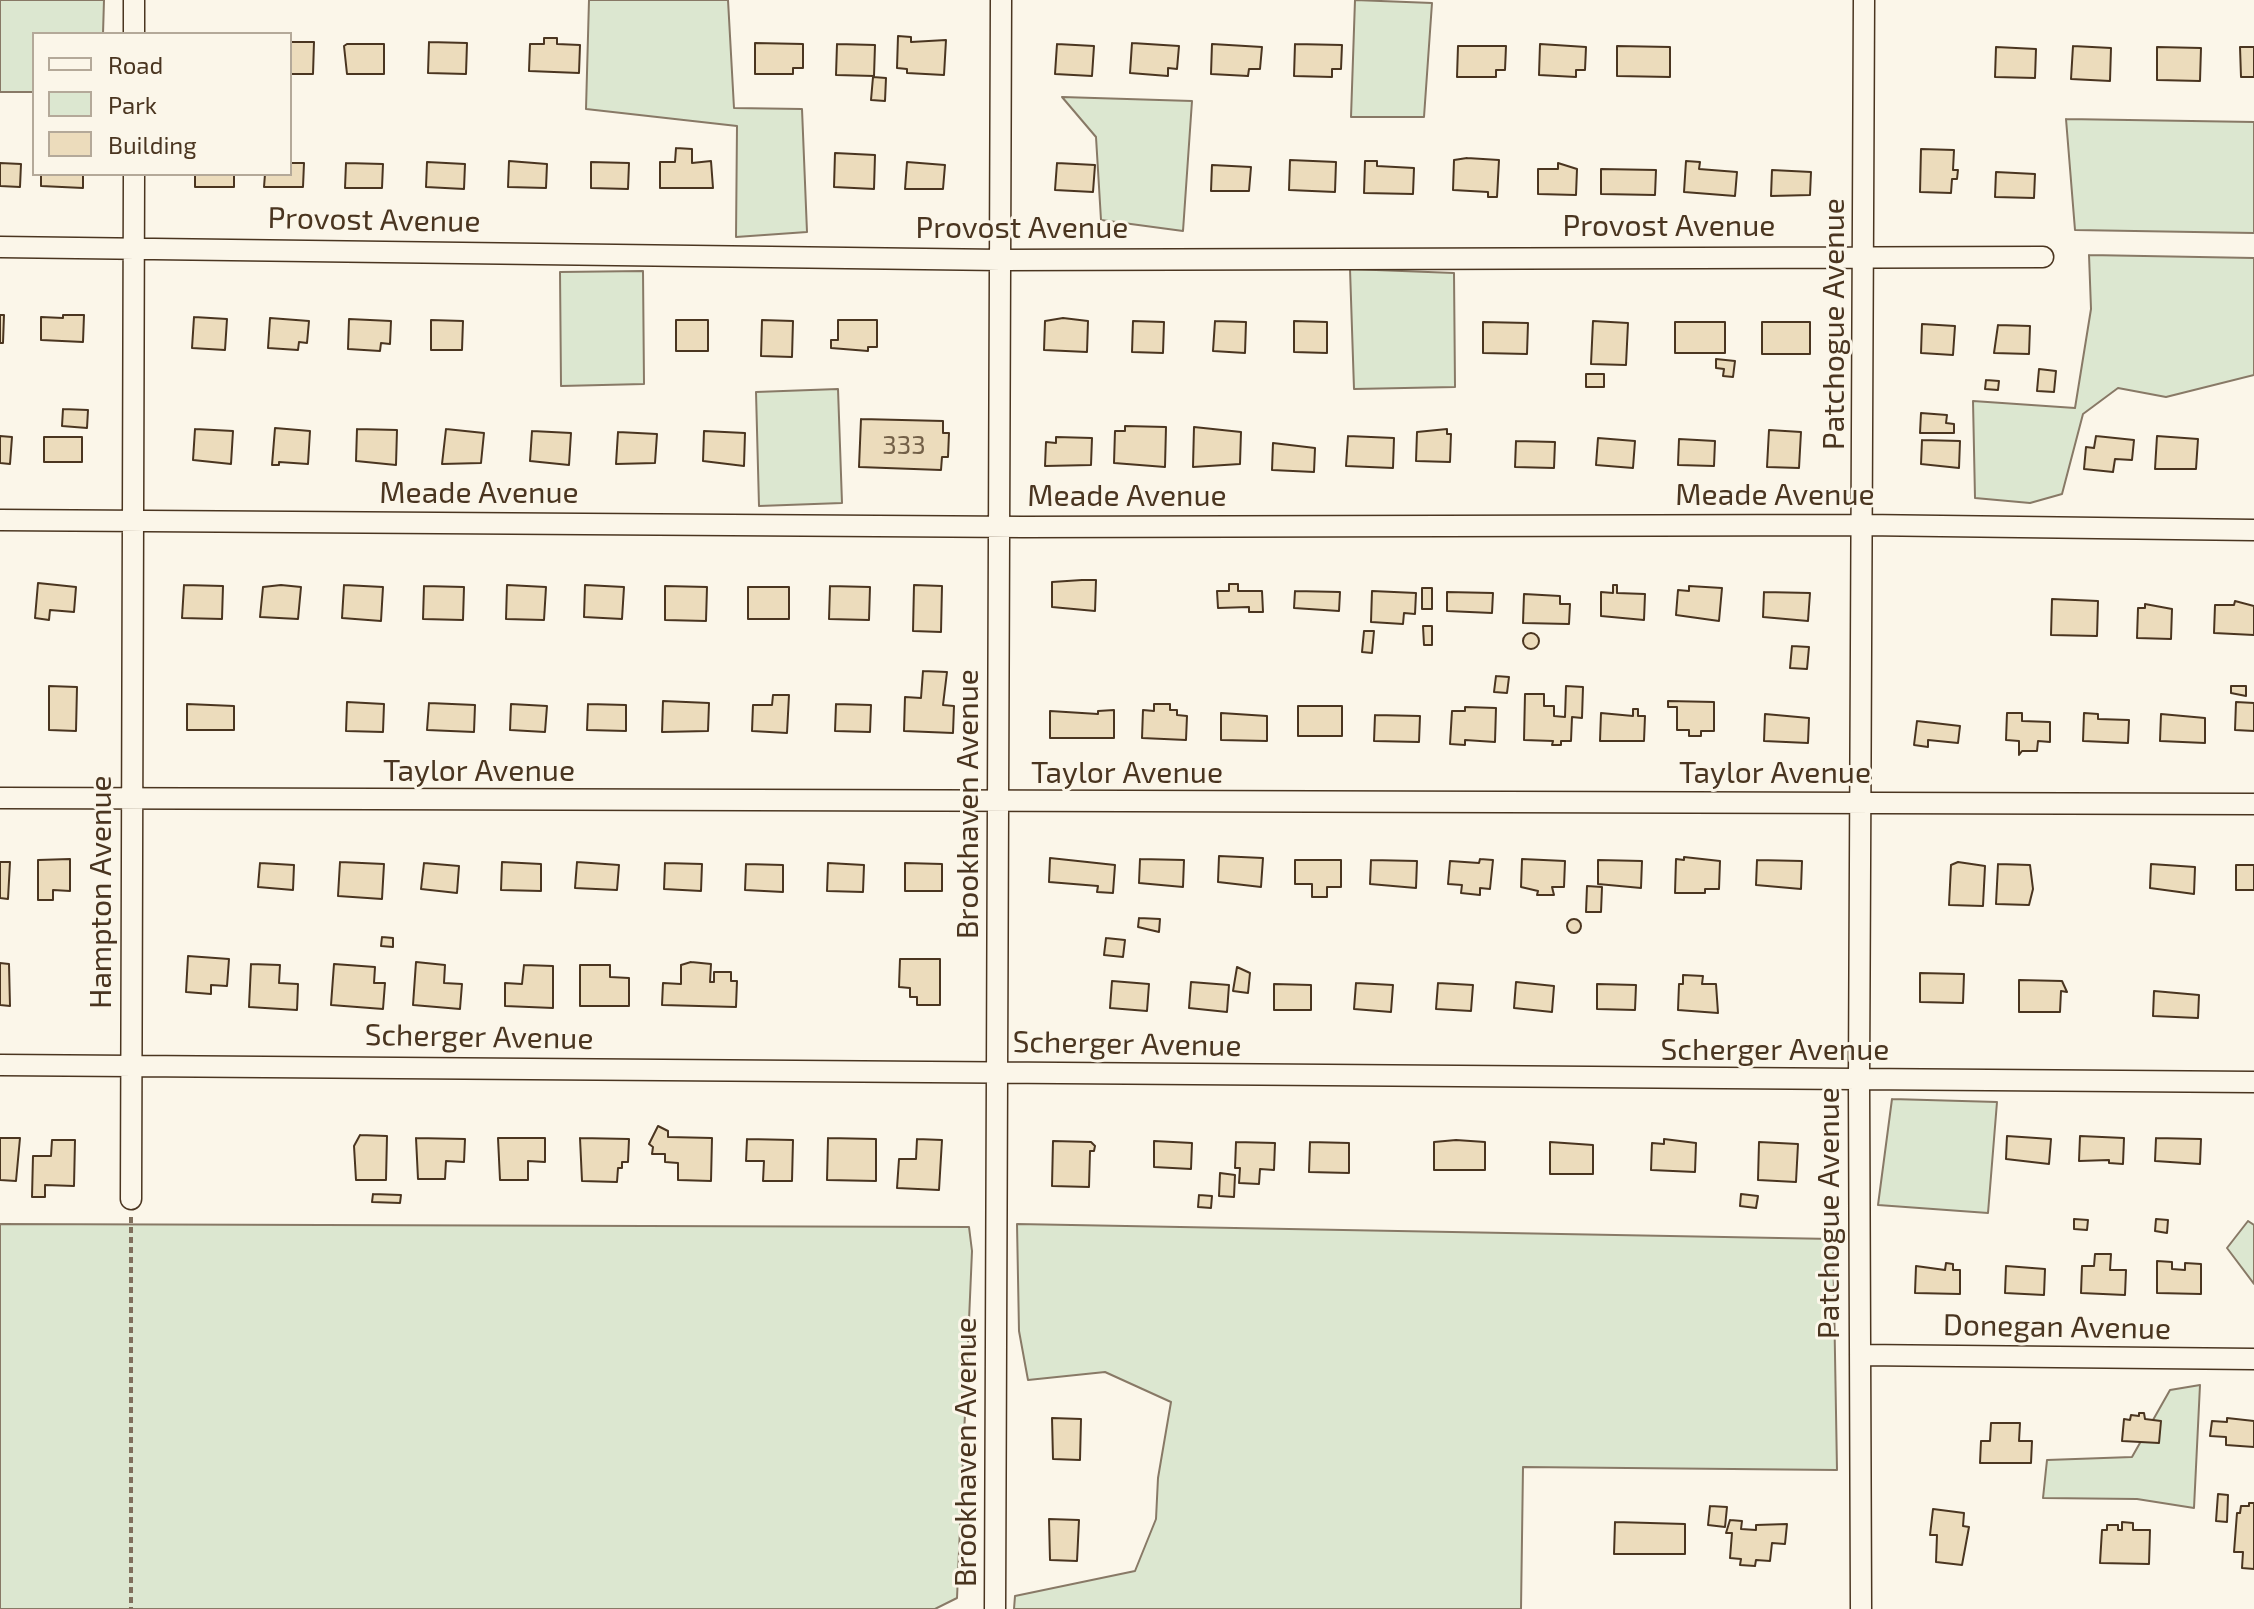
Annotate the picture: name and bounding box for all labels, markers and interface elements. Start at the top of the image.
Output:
legend [32,32,292,176]
text: Road [108,50,163,79]
text: Park [108,90,157,119]
text: Building [108,130,197,159]
street label: Patchogue Avenue [1816,198,1852,450]
street label: Provost Avenue [267,200,481,240]
street label: Provost Avenue [1563,208,1775,244]
street label: Provost Avenue [916,210,1128,246]
house number: 333 [882,429,926,461]
street label: Meade Avenue [379,475,579,511]
street label: Meade Avenue [1675,477,1875,513]
street label: Meade Avenue [1027,478,1227,514]
street label: Brookhaven Avenue [950,669,986,939]
street label: Taylor Avenue [383,753,575,789]
street label: Taylor Avenue [1031,755,1223,791]
street label: Taylor Avenue [1679,755,1871,791]
street label: Hampton Avenue [83,775,119,1009]
street label: Scherger Avenue [364,1017,594,1057]
street label: Scherger Avenue [1012,1024,1242,1064]
street label: Scherger Avenue [1661,1032,1889,1068]
street label: Patchogue Avenue [1811,1087,1847,1339]
street label: Donegan Avenue [1943,1307,2171,1347]
street label: Brookhaven Avenue [948,1317,984,1587]

